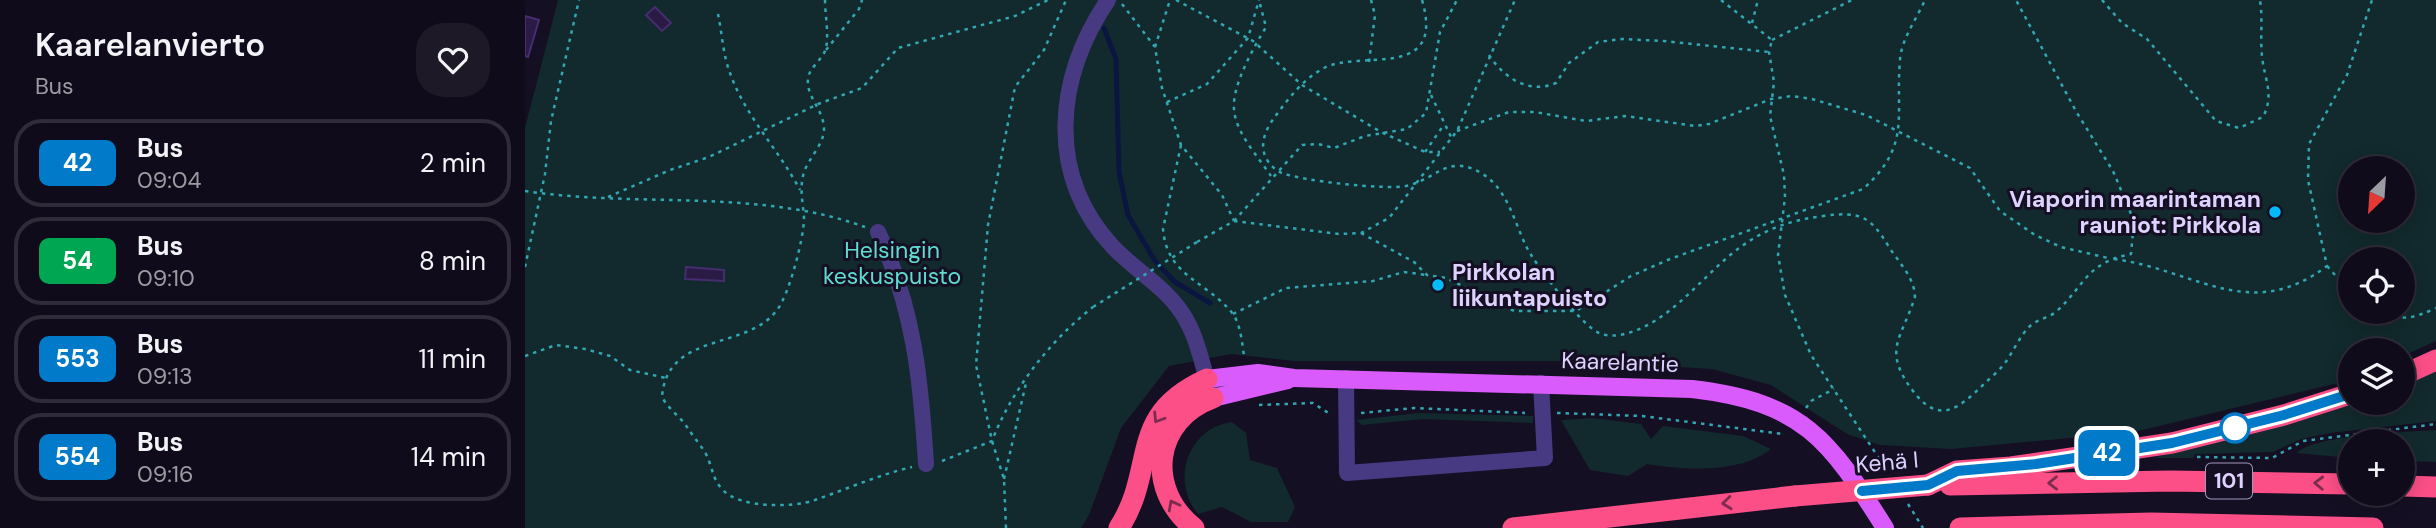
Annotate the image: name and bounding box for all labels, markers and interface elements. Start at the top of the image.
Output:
text: Kaarelanvierto [35,23,265,66]
button: heart [416,23,490,97]
text: Bus [35,71,74,101]
text: Bus [137,131,183,165]
text: 2 min [420,146,486,180]
text: 42 [63,147,92,178]
north arrow [2338,156,2415,233]
map controls [2338,156,2415,506]
text: 09:04 [137,165,202,195]
place label: Viaporin maarintaman rauniot: Pirkkola [2009,184,2261,240]
marker: Viaporin maarintaman rauniot: Pirkkola [2267,204,2283,220]
text: Bus [137,229,183,263]
park label: Helsingin keskuspuisto [823,235,961,291]
text: 8 min [419,244,486,278]
text: 54 [62,245,93,276]
button: locate [2338,247,2415,324]
place label: Pirkkolan liikuntapuisto [1452,257,1607,313]
text: 09:10 [137,263,195,293]
marker: Pirkkolan liikuntapuisto [1430,277,1446,293]
text: Bus [137,327,183,361]
button: layers [2338,338,2415,415]
text: 11 min [419,342,486,376]
text: 553 [55,343,100,374]
street label: Kaarelantie [1561,345,1679,379]
text: 09:13 [137,361,193,391]
one-way arrow [1154,410,1167,423]
unlabelled marker [2220,413,2250,443]
text: Bus [137,425,183,459]
button: + [2338,429,2415,506]
line badge: 42 [2075,430,2139,476]
text: 42 [2092,437,2122,468]
text: 14 min [411,440,486,474]
text: 554 [55,441,100,472]
street label: Kehä I [1854,444,1920,480]
text: 09:16 [137,459,193,489]
road number: 101 [2206,463,2252,498]
one-way arrow [2048,475,2058,491]
one-way arrow [2313,475,2324,491]
one-way arrow [1721,495,1732,510]
one-way arrow [1168,499,1181,512]

